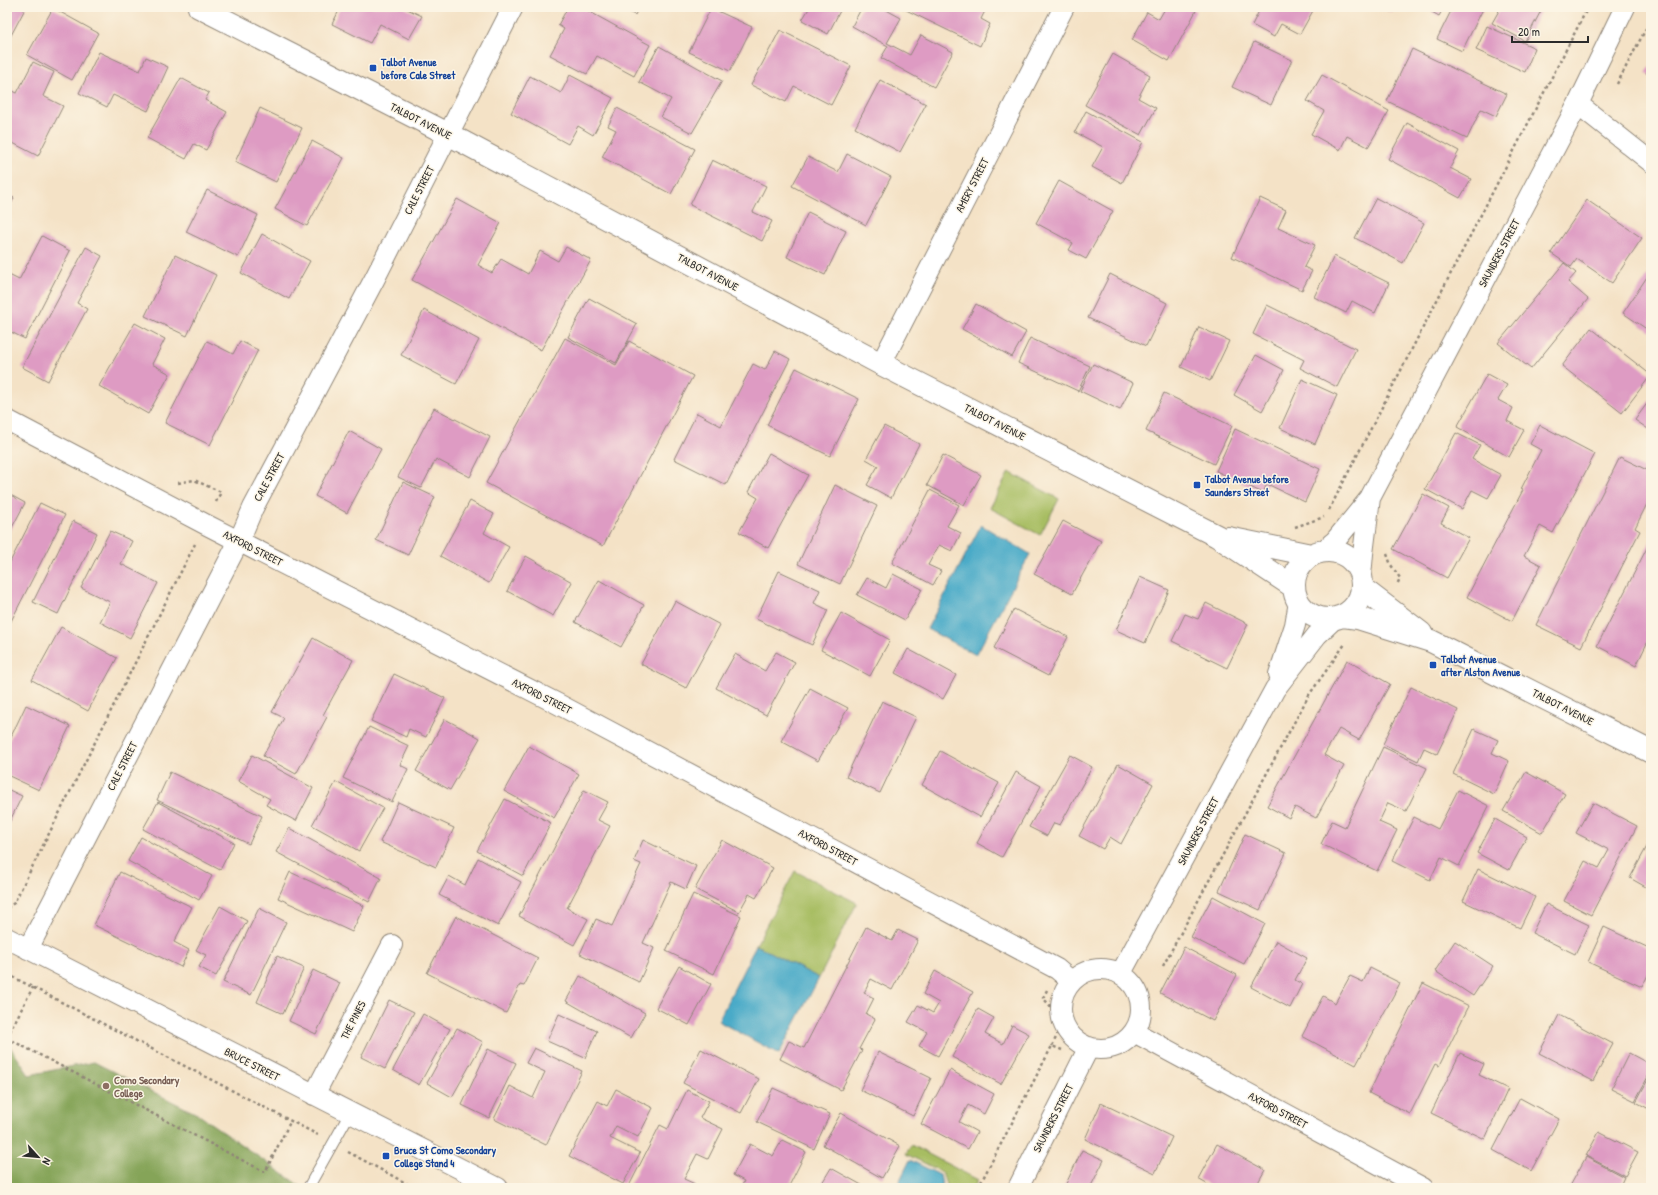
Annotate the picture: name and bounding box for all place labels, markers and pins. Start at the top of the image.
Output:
place label: Talbot Avenue before Cale Street [380,55,456,82]
marker: Talbot Avenue before Cale Street [368,63,378,73]
place label: Talbot Avenue before Saunders Street [1204,472,1290,499]
marker: Talbot Avenue before Saunders Street [1192,480,1202,490]
place label: Talbot Avenue after Alston Avenue [1440,652,1521,679]
marker: Talbot Avenue after Alston Avenue [1428,660,1438,670]
place label: Como Secondary College [114,1073,180,1101]
marker: Como Secondary College [101,1081,111,1091]
place label: Bruce St Como Secondary College Stand 4 [394,1143,497,1171]
marker: Bruce St Como Secondary College Stand 4 [381,1151,391,1161]

